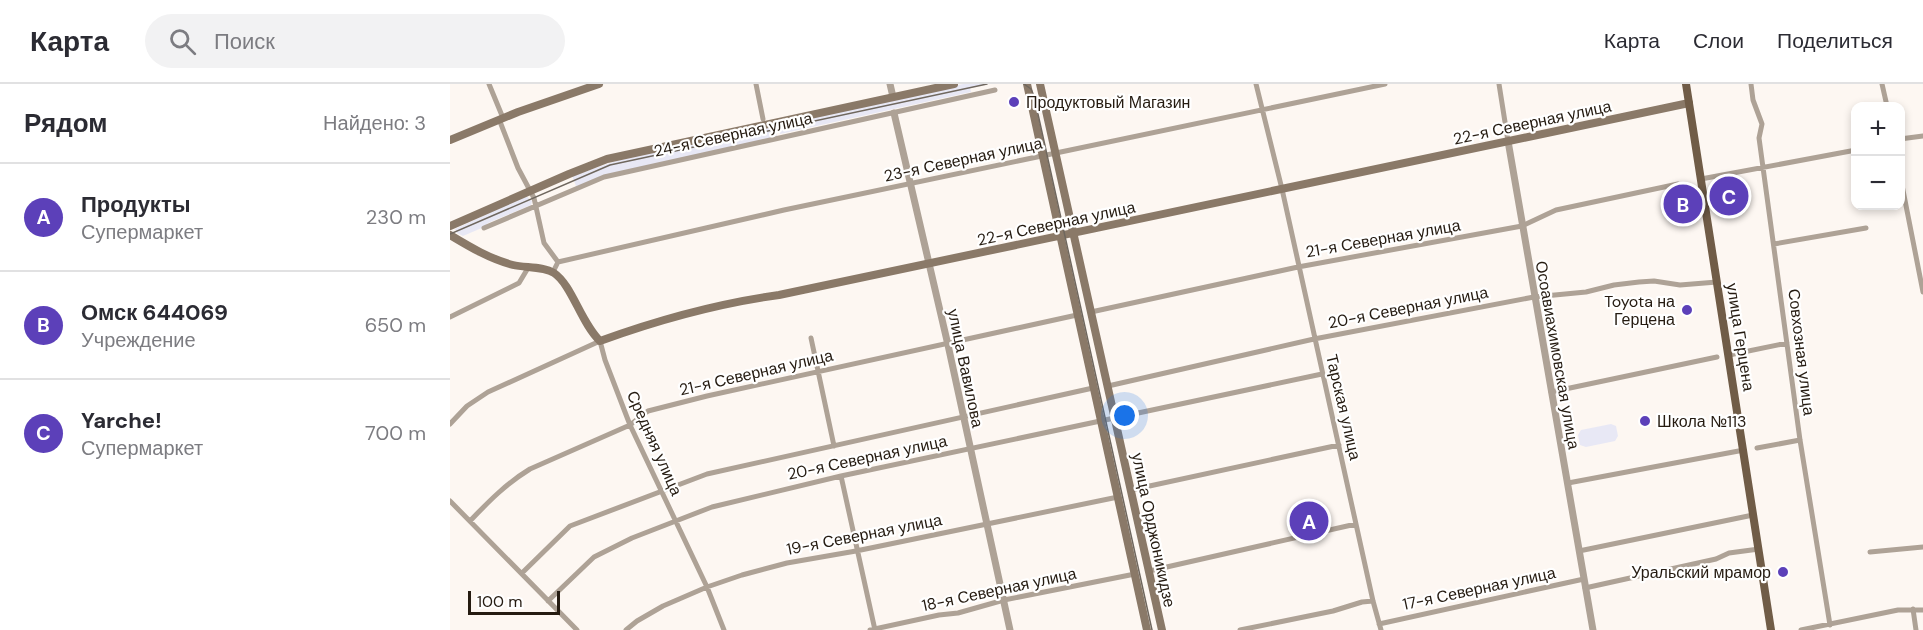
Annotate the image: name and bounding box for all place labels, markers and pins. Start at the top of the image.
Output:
place label: Продуктовый Магазин [1026,92,1190,113]
marker: Продуктовый Магазин [1007,95,1021,109]
pin: C [1710,174,1748,218]
pin: B [1664,182,1702,226]
place label: Toyota на Герцена [1604,291,1675,330]
marker: Toyota на Герцена [1680,303,1694,317]
place label: Школа №113 [1657,411,1747,432]
marker: Школа №113 [1638,414,1652,428]
pin: A [1290,498,1328,544]
place label: Уральский мрамор [1631,562,1771,583]
marker: Уральский мрамор [1776,565,1790,579]

